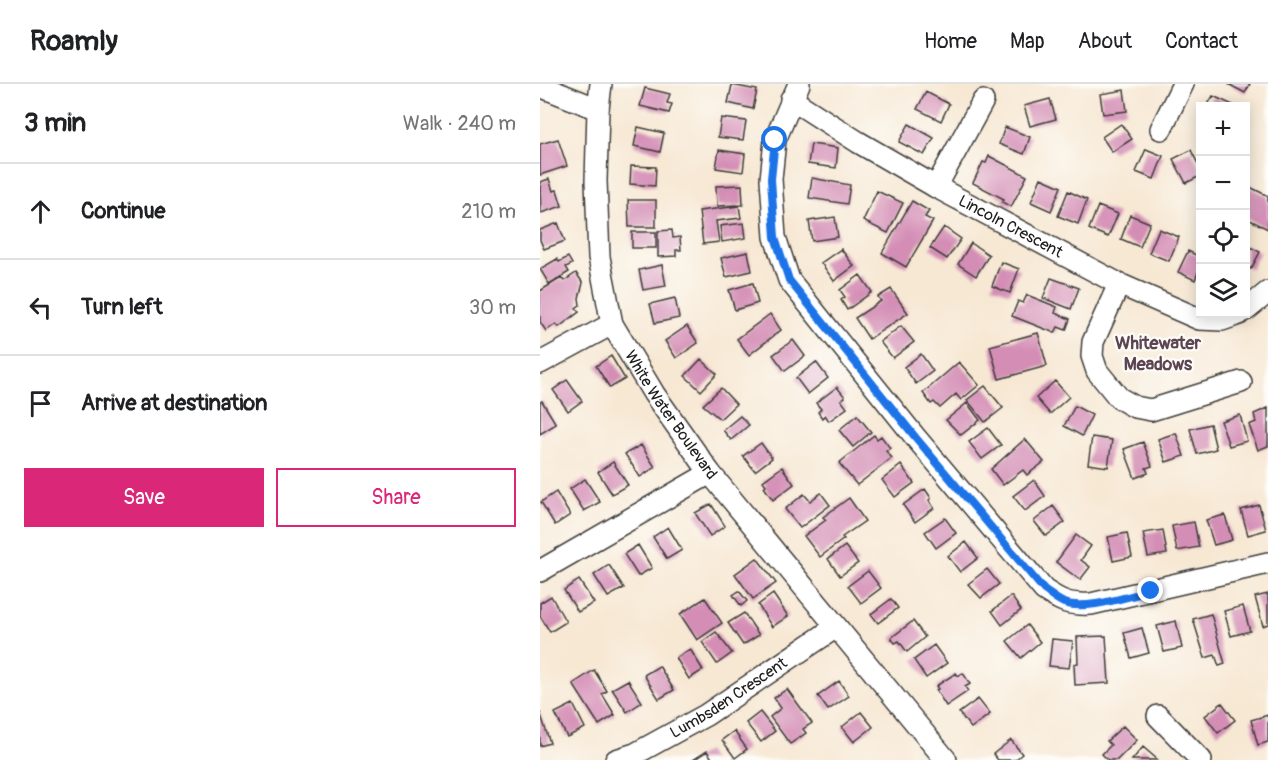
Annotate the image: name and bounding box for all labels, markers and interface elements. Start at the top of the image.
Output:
text: Roamly [30,24,118,59]
text: Home [924,28,977,55]
text: Map [1010,28,1045,55]
text: About [1078,28,1132,55]
text: Contact [1165,28,1238,55]
map controls [1196,102,1250,318]
button: + [1196,102,1250,156]
text: 3 min [24,107,86,139]
text: Walk · 240 m [403,111,516,136]
route start [761,126,787,152]
button: − [1196,156,1250,210]
street label: Lincoln Crescent [955,191,1067,263]
icon: ahead [24,195,57,228]
text: Continue [81,197,165,225]
text: 210 m [461,199,516,224]
button: locate [1196,210,1250,264]
button: layers [1196,264,1250,318]
icon: left [24,291,57,324]
text: Turn left [81,293,163,321]
text: 30 m [469,295,516,320]
district label: Whitewater Meadows [1115,332,1201,376]
street label: White Water Boulevard [620,347,721,484]
icon: arrive [24,387,57,420]
text: Arrive at destination [81,389,267,417]
button: Save [24,468,264,527]
button: Share [276,468,516,527]
route end [1137,577,1163,603]
street label: Lumbsden Crescent [666,653,791,743]

